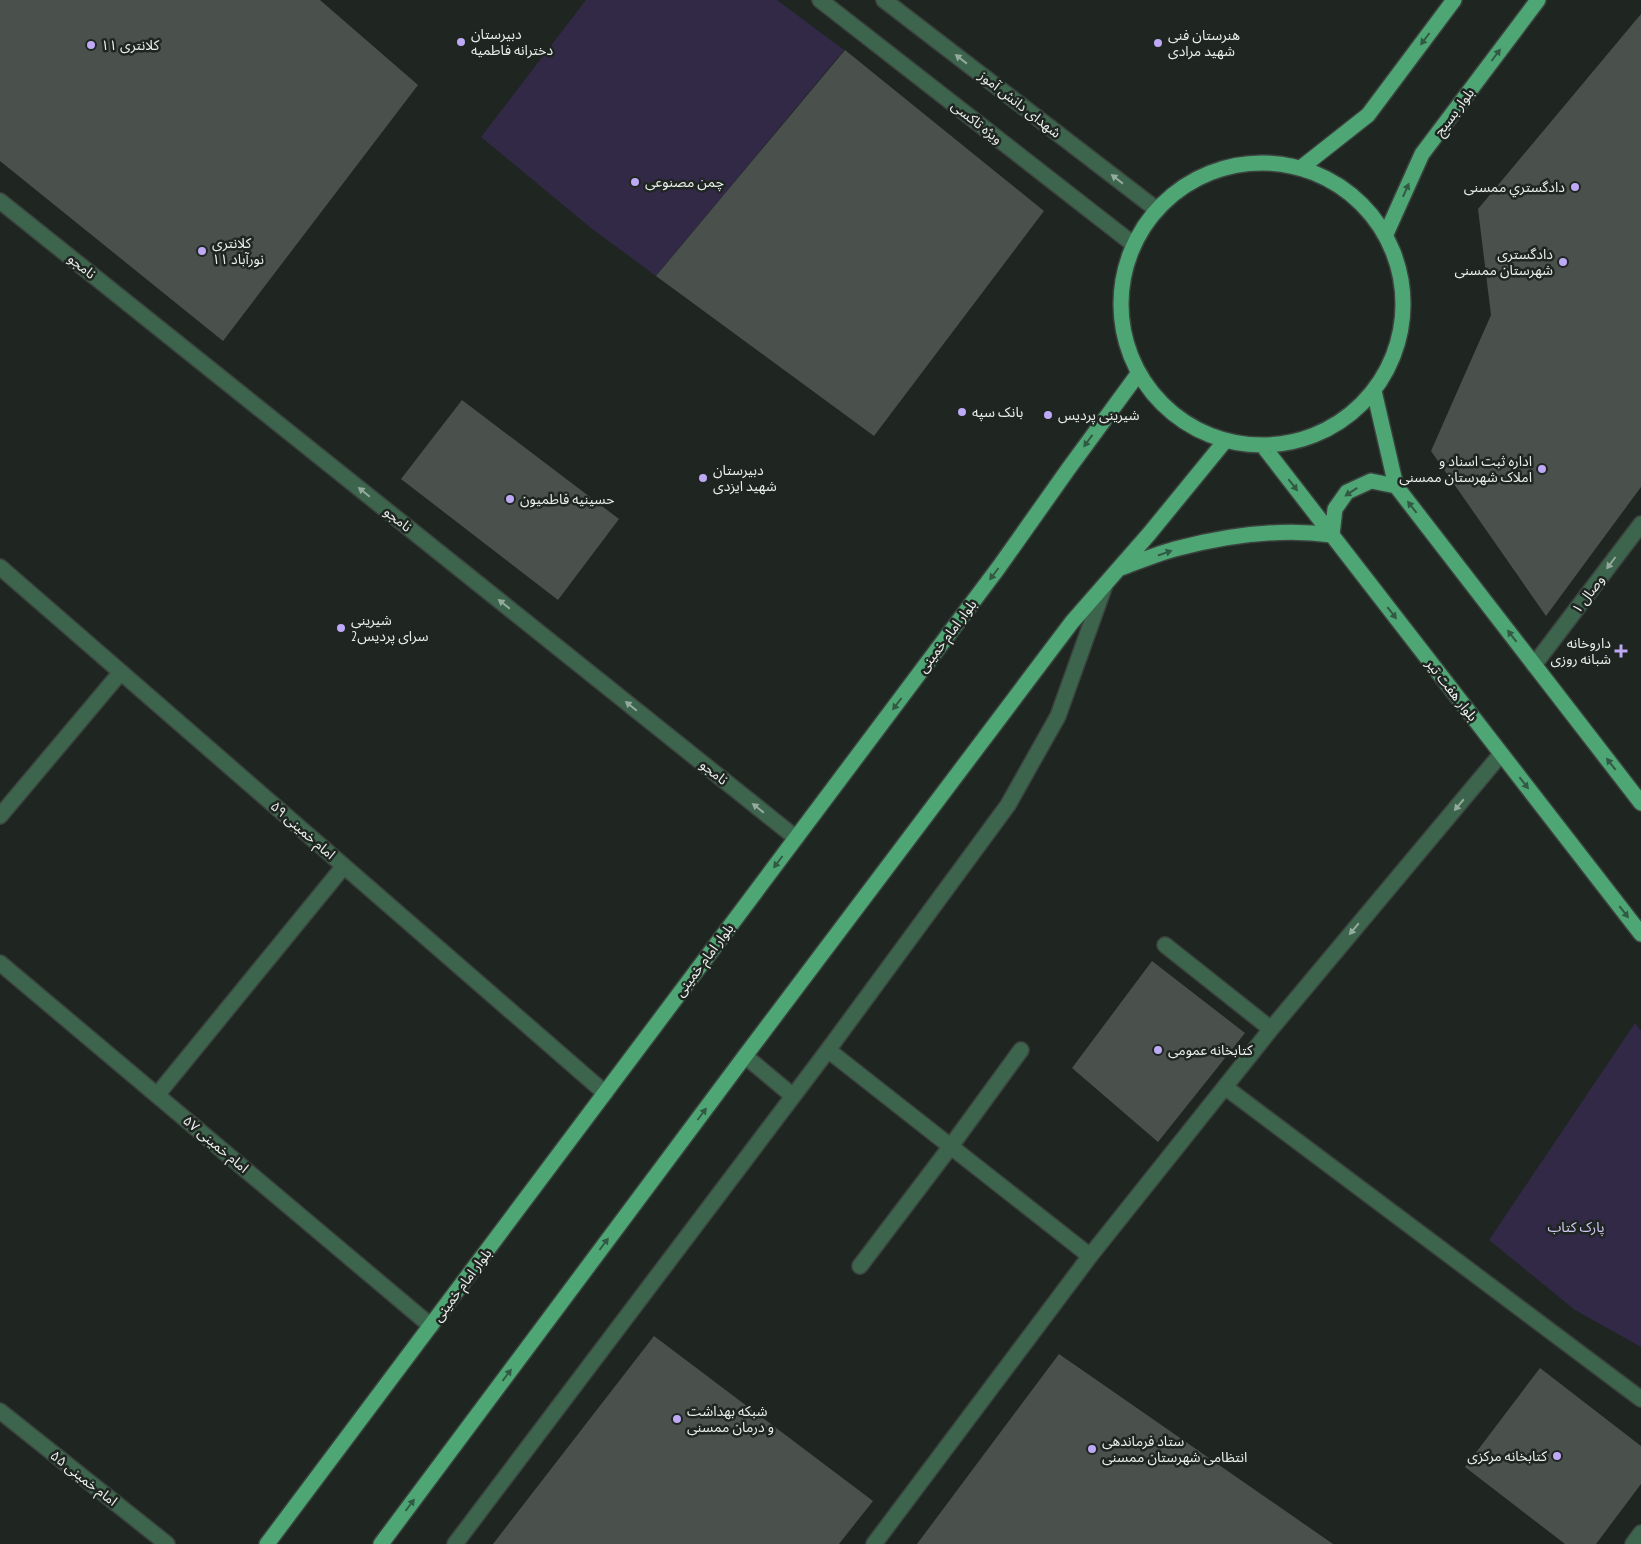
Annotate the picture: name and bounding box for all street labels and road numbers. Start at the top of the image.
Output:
street label: شهدای دانش آموز [975,66,1065,142]
street label: بلوار بسیج [1430,84,1480,141]
street label: ویژه تاکسی [948,96,1006,148]
street label: نامجو [64,249,100,283]
street label: نامجو [380,502,416,536]
street label: وصال ۱ [1568,571,1608,617]
street label: بلوار امام خمينی [914,596,982,677]
street label: بلوار هفت تیر [1421,654,1482,725]
street label: نامجو [696,755,732,789]
street label: امام خمينی ۵۹ [266,797,339,865]
street label: بلوار امام خمينی [671,920,739,1001]
street label: امام خمينی ۵۷ [178,1111,252,1178]
street label: بلوار امام خمينی [429,1245,497,1326]
street label: امام خمينی ۵۵ [46,1446,121,1511]

